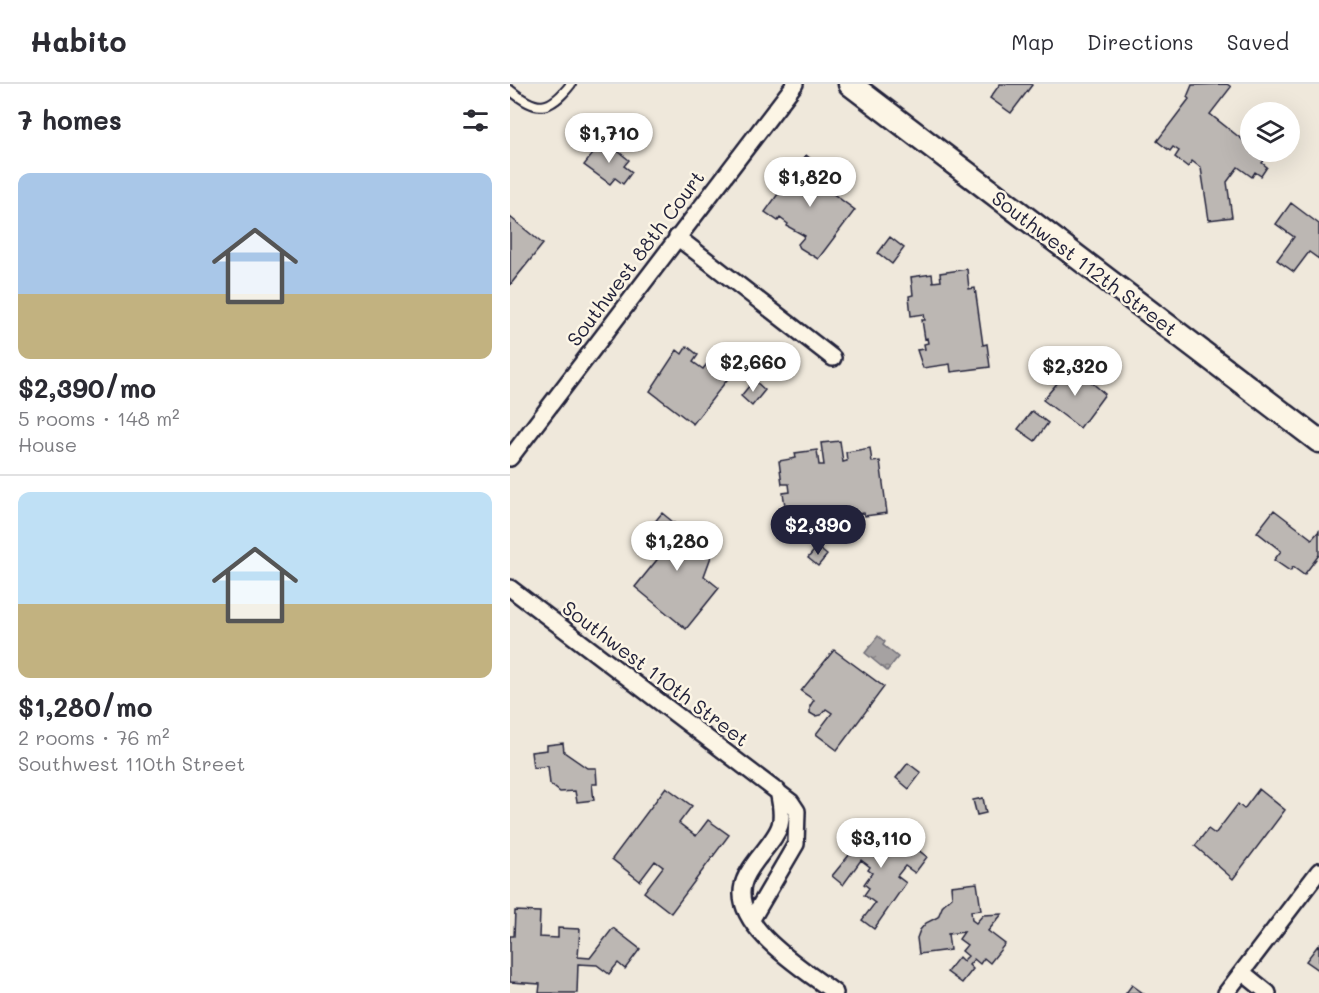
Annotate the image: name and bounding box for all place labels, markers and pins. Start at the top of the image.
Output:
pin: $1,710 [560,113,658,164]
pin: $1,820 [761,157,859,208]
pin: $2,660 [704,342,802,393]
pin: $2,320 [1026,346,1124,397]
pin: $2,390 [769,505,867,556]
pin: $1,280 [628,521,726,572]
pin: $3,110 [832,818,930,869]

